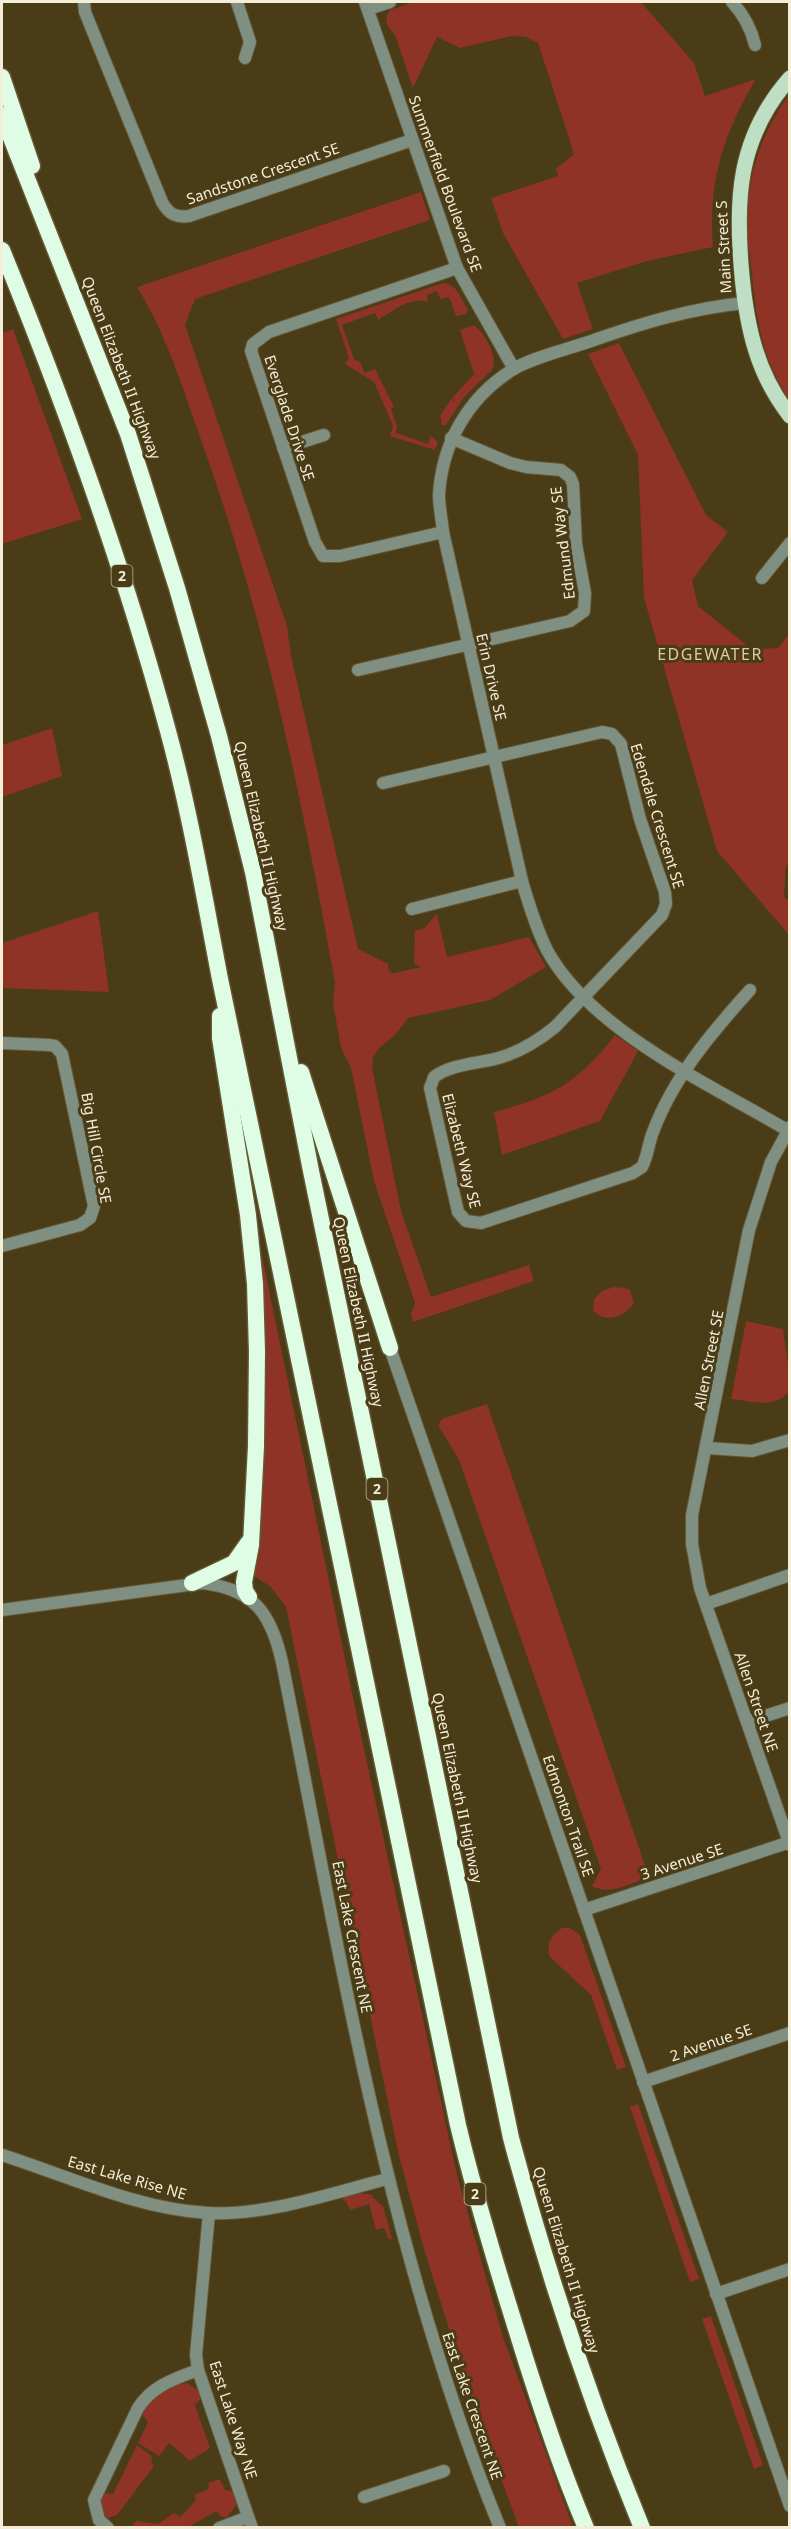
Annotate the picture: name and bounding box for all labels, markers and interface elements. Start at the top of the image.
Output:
street label: Summerfield Boulevard SE [405,93,487,275]
street label: Sandstone Crescent SE [184,138,342,209]
street label: Main Street S [711,200,735,294]
street label: Queen Elizabeth II Highway [78,273,166,462]
street label: Everglade Drive SE [260,352,320,483]
street label: Edmund Way SE [545,486,579,601]
road number: 2 [112,565,132,587]
street label: Erin Drive SE [472,631,512,722]
district label: EDGEWATER [657,643,763,665]
street label: Queen Elizabeth II Highway [230,739,294,933]
street label: Edendale Crescent SE [626,741,690,891]
street label: Big Hill Circle SE [77,1091,117,1205]
street label: Elizabeth Way SE [438,1091,486,1210]
street label: Queen Elizabeth II Highway [329,1215,389,1409]
street label: Allen Street SE [689,1308,728,1411]
road number: 2 [366,1478,388,1500]
street label: Allen Street NE [730,1649,783,1754]
street label: Queen Elizabeth II Highway [428,1691,488,1885]
street label: Edmonton Trail SE [539,1752,599,1879]
street label: 3 Avenue SE [638,1838,725,1884]
street label: East Lake Crescent NE [328,1859,378,2015]
street label: 2 Avenue SE [667,2019,754,2065]
street label: East Lake Rise NE [66,2151,189,2204]
street label: Queen Elizabeth II Highway [529,2164,605,2356]
road number: 2 [464,2183,486,2205]
street label: East Lake Crescent NE [438,2329,508,2482]
street label: East Lake Way NE [205,2358,263,2481]

